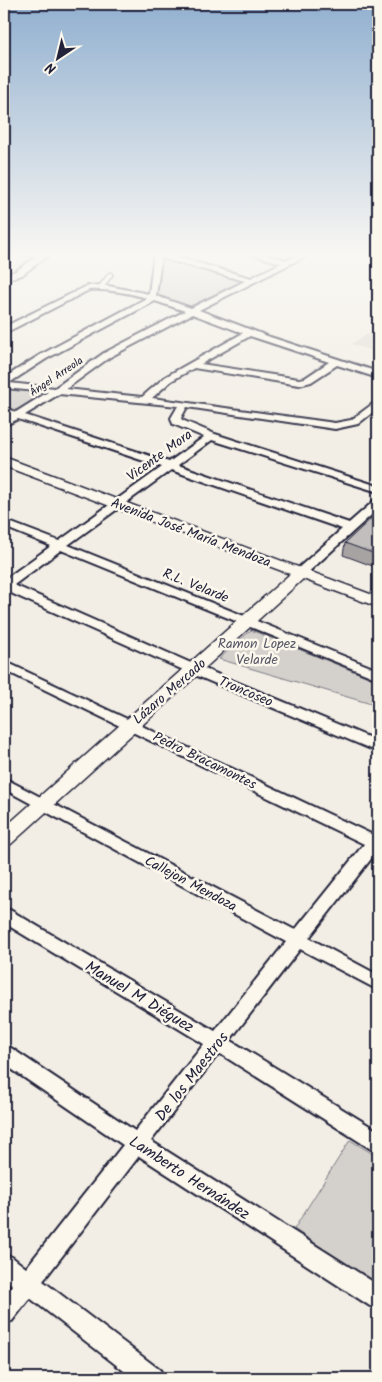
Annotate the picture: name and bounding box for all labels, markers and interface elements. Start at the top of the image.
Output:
north arrow [32,32,82,82]
text: N [41,56,61,79]
street label: Ángel Arreola [26,352,87,402]
street label: Vicente Mora [122,424,197,487]
street label: Avenida José María Mendoza [107,492,274,574]
street label: R.L. Velarde [159,563,233,609]
park label: Ramon Lopez Velarde [218,633,296,671]
street label: Lázaro Mercado [128,653,211,730]
street label: Troncoseo [215,671,276,713]
street label: Pedro Bracamontes [149,726,260,796]
street label: Callejon Mendoza [140,850,241,918]
street label: Manuel M Diéguez [80,955,199,1040]
street label: De los Maestros [149,1027,235,1127]
street label: Lamberto Hernández [124,1130,255,1227]

